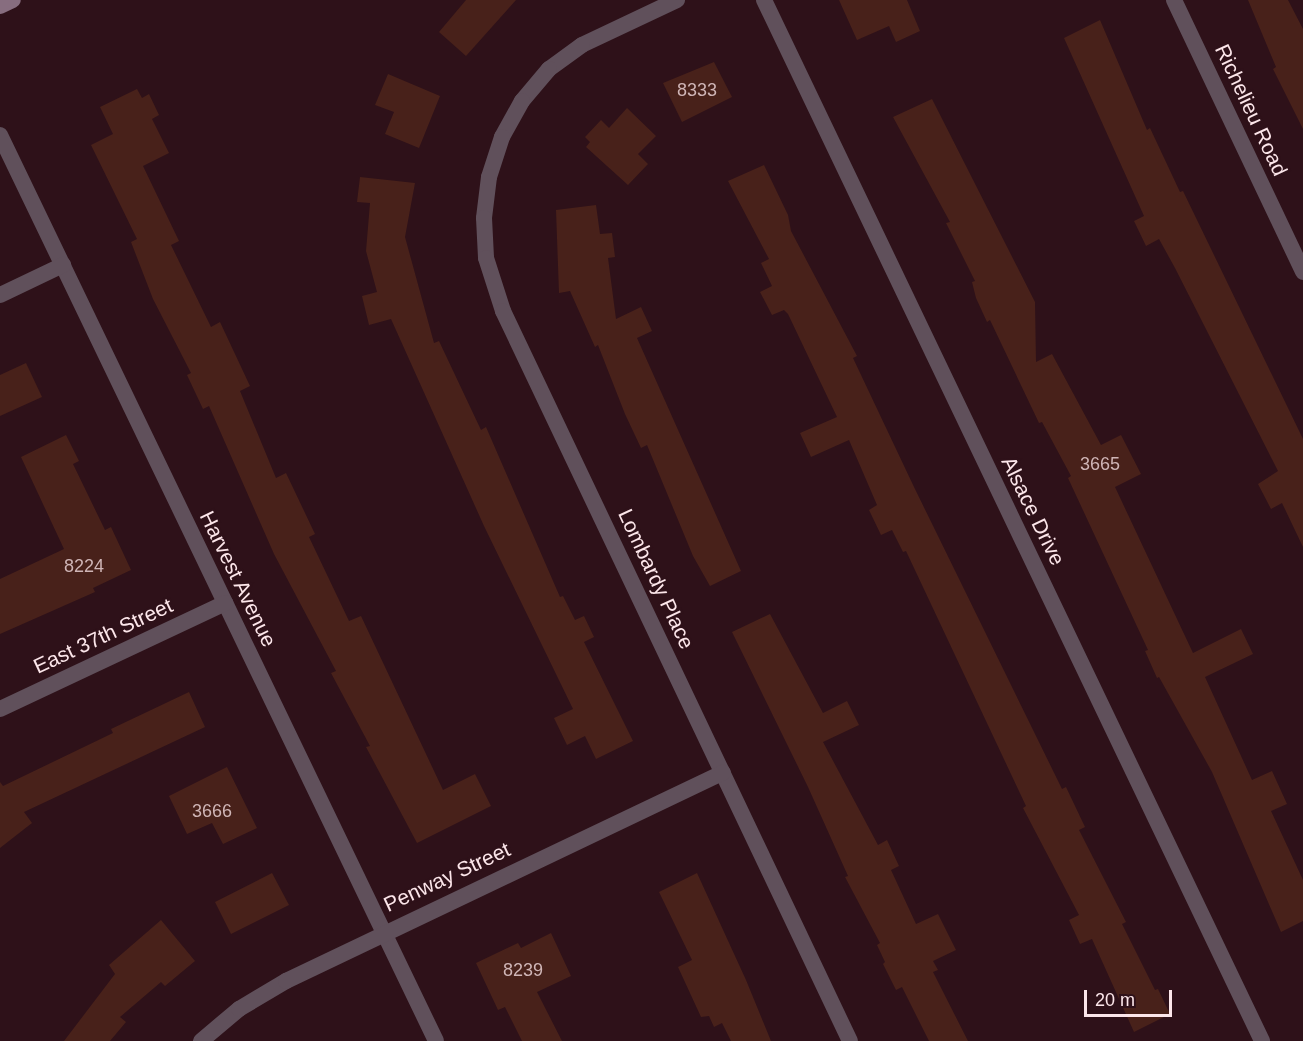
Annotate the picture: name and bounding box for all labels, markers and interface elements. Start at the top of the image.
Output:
street label: Richelieu Road [1209,40,1293,180]
house number: 8333 [677,79,717,101]
street label: Alsace Drive [996,453,1070,569]
house number: 3665 [1080,453,1120,475]
street label: Lombardy Place [613,505,699,653]
street label: Harvest Avenue [194,507,282,651]
house number: 8224 [64,555,104,577]
street label: East 37th Street [29,593,177,679]
house number: 3666 [192,800,232,822]
street label: Penway Street [380,837,514,917]
house number: 8239 [503,959,543,981]
scale bar [1087,978,1176,1016]
text: 20 m [1095,990,1135,1010]

